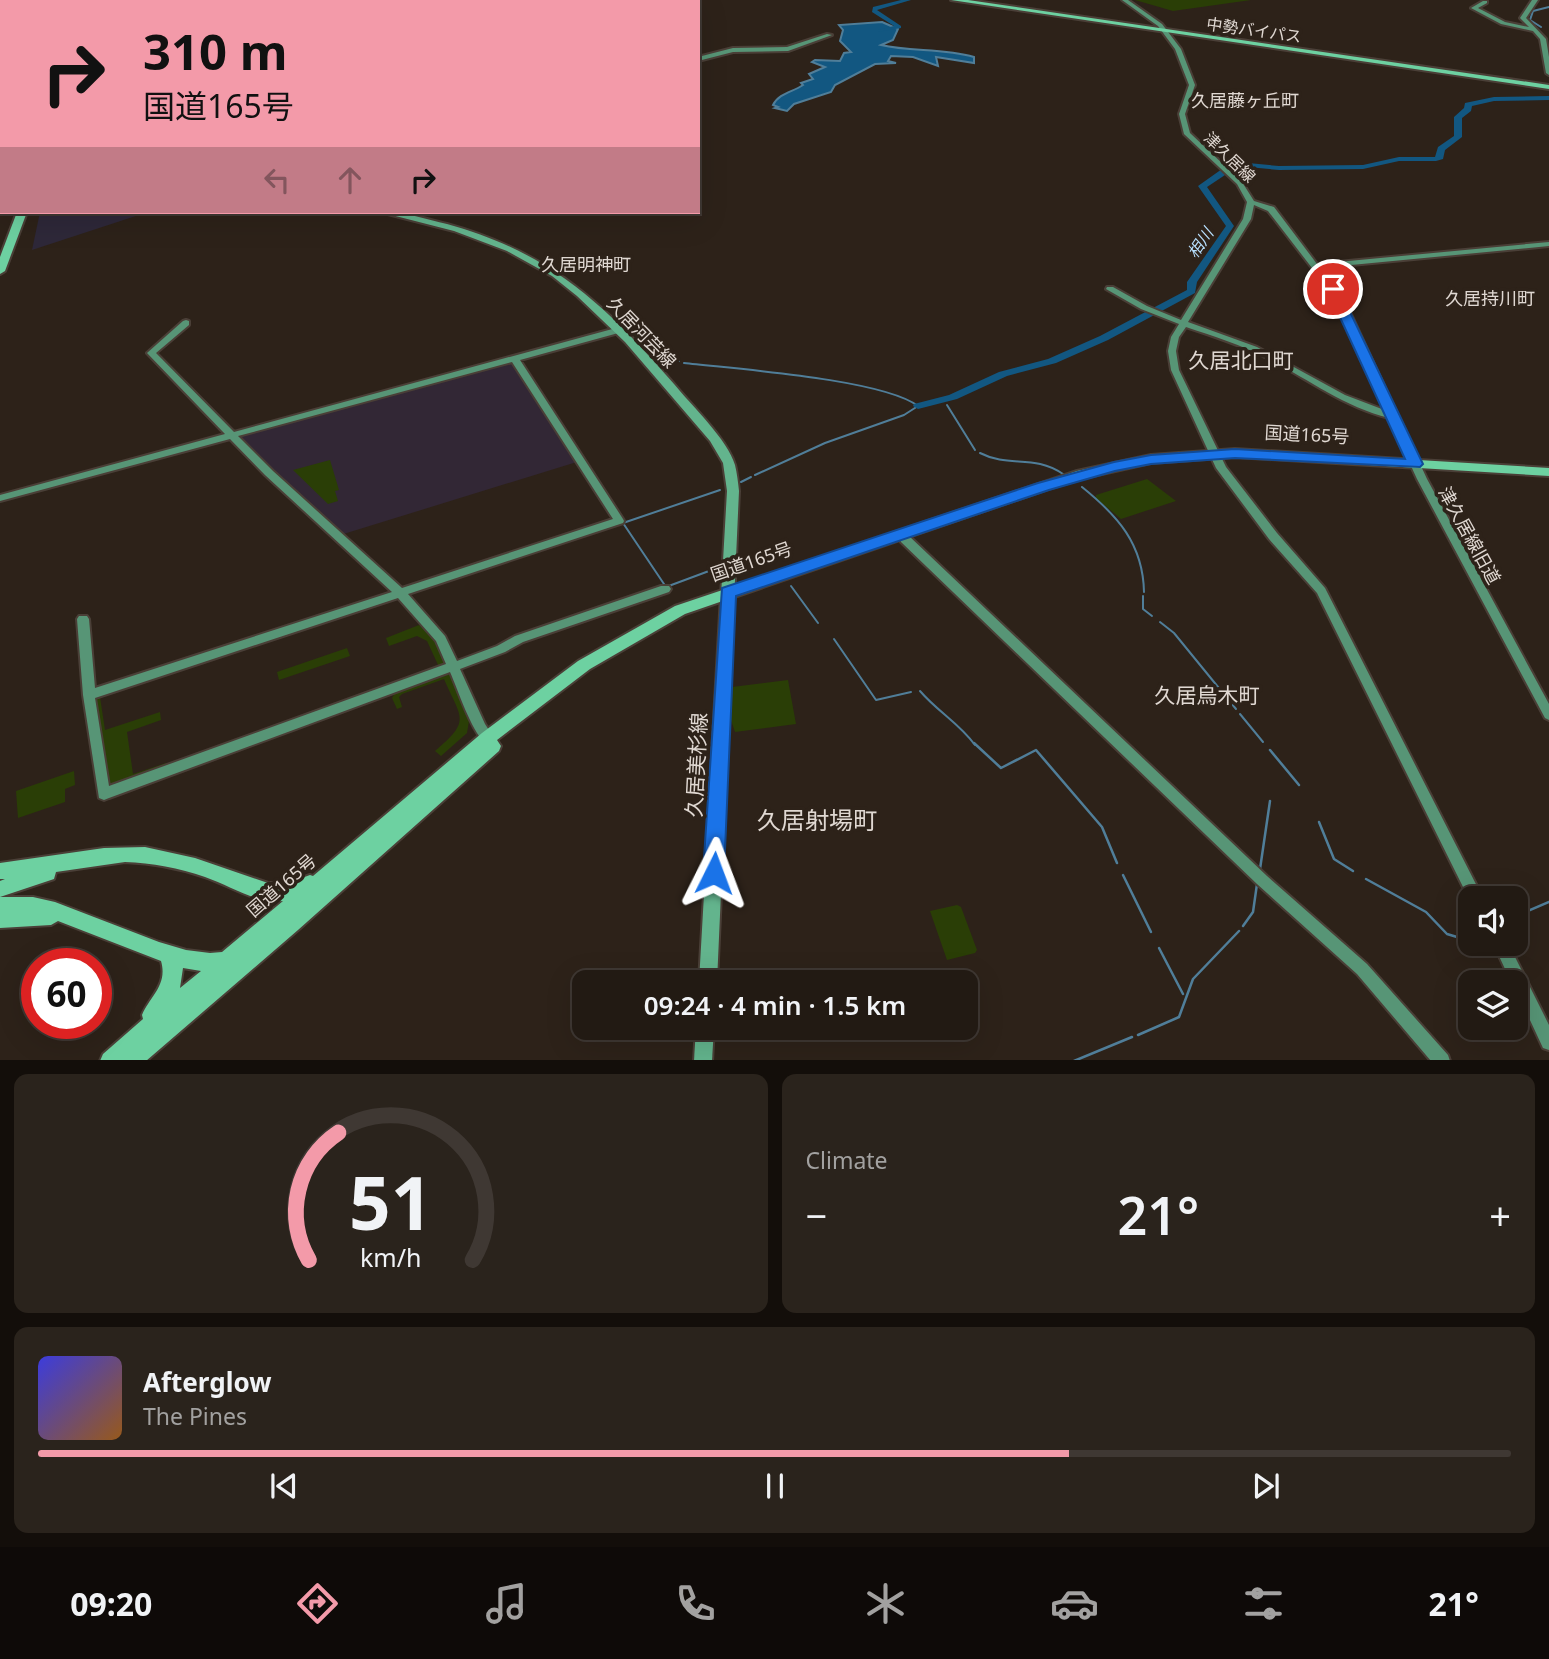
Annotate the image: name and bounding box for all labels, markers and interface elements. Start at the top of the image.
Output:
street label: 中勢バイパス [1205,12,1303,48]
text: 310 m [143,18,288,84]
icon: right [28,28,119,119]
text: 国道165号 [143,84,294,127]
district label: 久居藤ヶ丘町 [1191,88,1299,112]
street label: 津久居線 [1199,127,1261,187]
icon: left [258,161,296,199]
icon: ahead [331,161,369,199]
icon: right [404,161,442,199]
water label: 相川 [1182,222,1219,262]
district label: 久居明神町 [541,252,631,276]
pin [1303,259,1363,319]
icon: arrive [1314,270,1352,308]
district label: 久居持川町 [1445,286,1535,310]
street label: 久居河芸線 [602,291,682,373]
district label: 久居北口町 [1189,346,1294,374]
street label: 国道165号 [1264,420,1350,448]
street label: 津久居線旧道 [1433,482,1507,588]
street label: 国道165号 [707,536,795,586]
district label: 久居烏木町 [1155,681,1260,709]
street label: 久居美杉線 [679,712,713,818]
district label: 久居射場町 [757,803,877,836]
position arrow [677,836,751,910]
street label: 国道165号 [241,848,321,922]
map controls [1458,886,1528,1040]
button: sound [1458,886,1528,956]
speed limit sign: 60 [21,948,112,1039]
button: layers [1458,970,1528,1040]
text: 09:24 · 4 min · 1.5 km [644,987,906,1023]
text: Climate [806,1144,888,1176]
text: 51 [349,1152,432,1251]
text: 21° [1117,1179,1199,1250]
text: − [806,1189,827,1241]
text: + [1489,1189,1511,1241]
text: km/h [360,1239,422,1273]
text: Afterglow [143,1364,271,1400]
text: The Pines [143,1400,247,1432]
icon: previous [265,1467,303,1505]
icon: pause [756,1467,794,1505]
icon: next [1247,1467,1285,1505]
icon: directions [293,1579,342,1628]
icon: music [482,1579,531,1628]
icon: phone [671,1579,720,1628]
icon: climate [861,1579,910,1628]
icon: car [1050,1579,1099,1628]
icon: filters [1239,1579,1288,1628]
text: 09:20 [70,1582,152,1625]
text: 21° [1429,1582,1479,1625]

